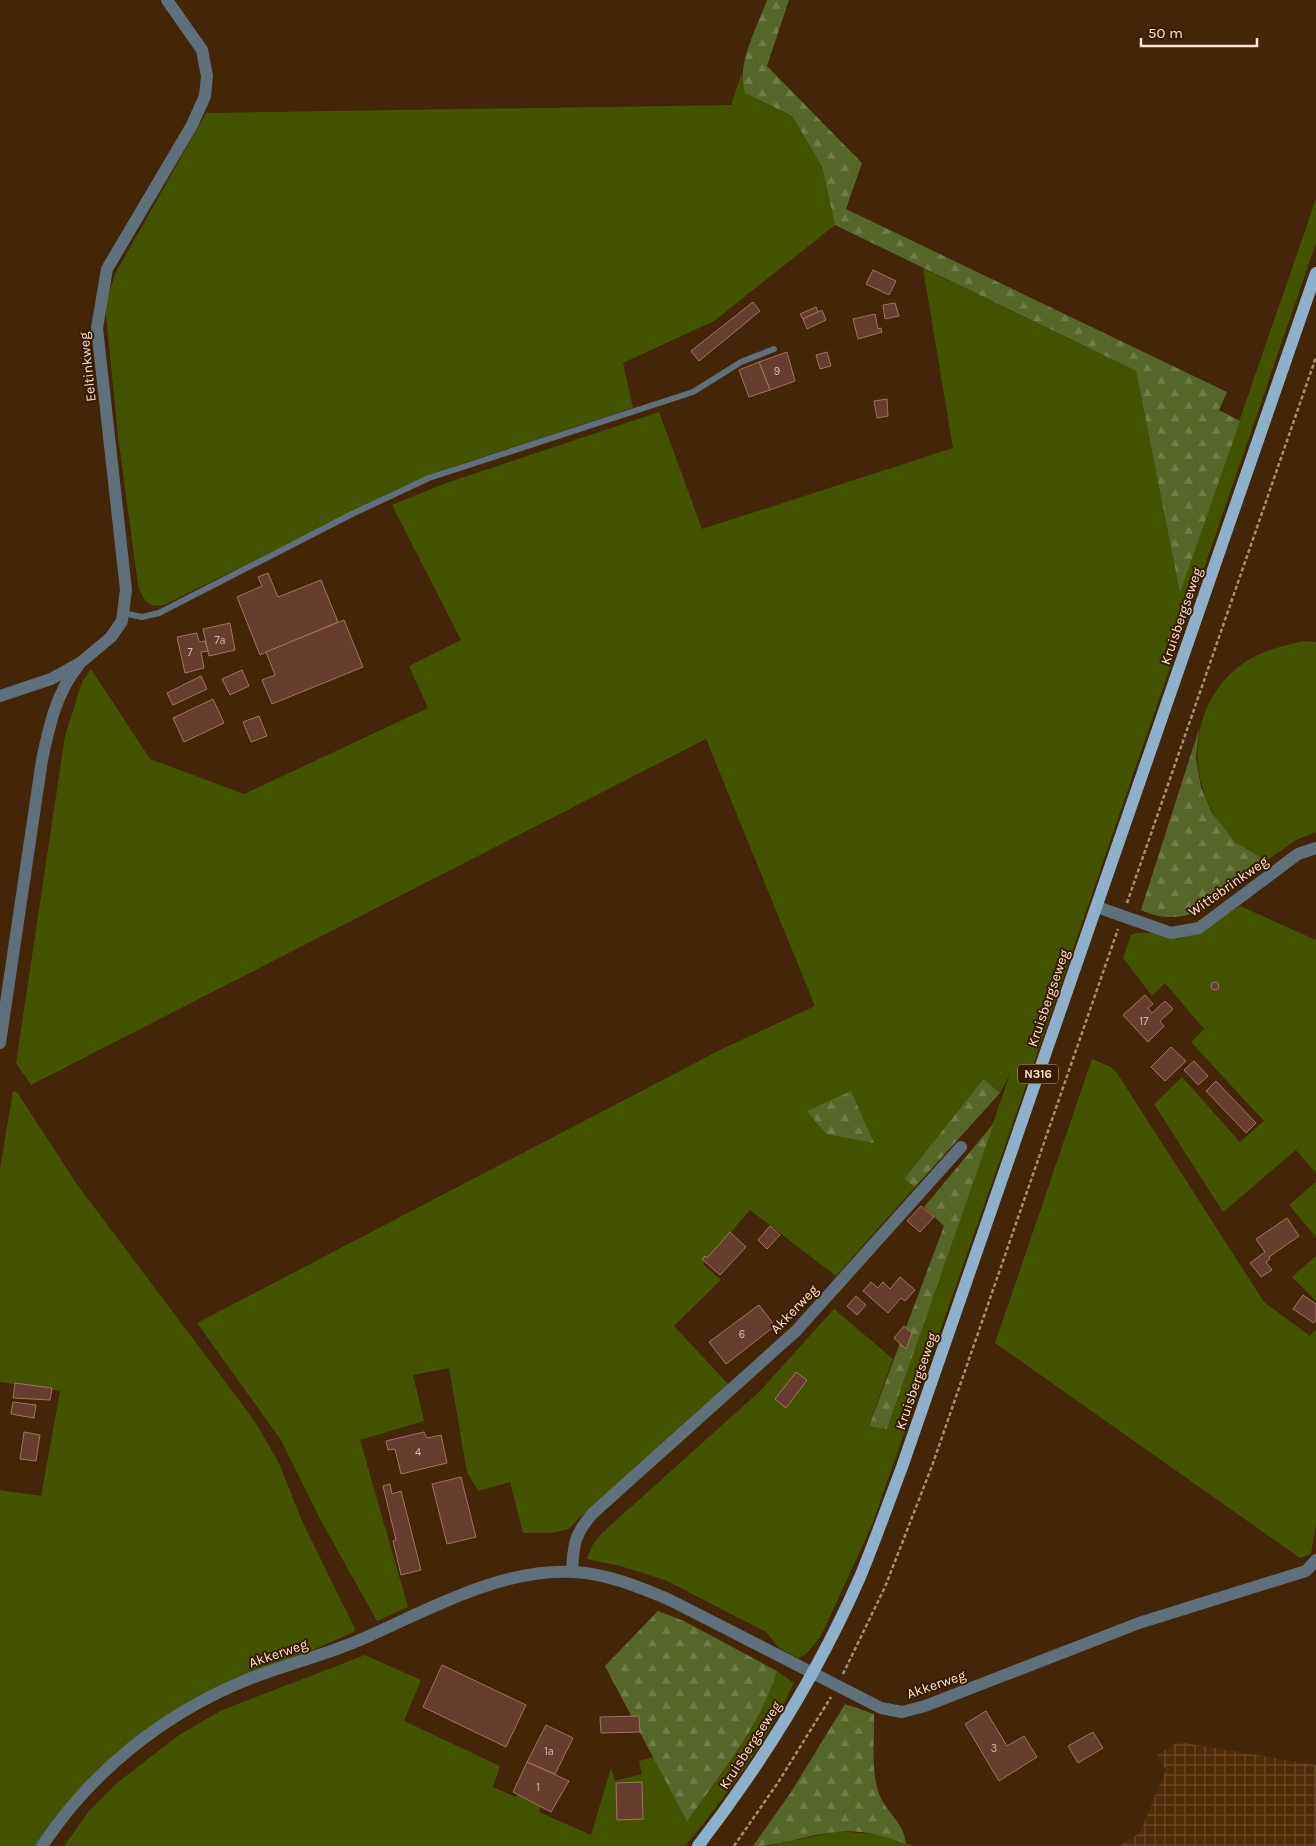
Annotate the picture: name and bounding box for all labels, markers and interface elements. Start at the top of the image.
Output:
scale bar [1141,15,1257,47]
text: 50 m [1148,24,1183,42]
street label: Eeltinkweg [75,331,100,403]
house number: 9 [774,365,780,378]
street label: Kruisbergseweg [1157,565,1206,667]
house number: 7a [214,634,226,647]
house number: 7 [187,646,193,659]
street label: Wittebrinkweg [1185,853,1272,920]
street label: Kruisbergseweg [1024,947,1073,1049]
house number: 17 [1140,1015,1148,1028]
road number: N316 [1018,1064,1058,1084]
street label: Akkerweg [767,1281,822,1337]
house number: 6 [739,1328,745,1341]
street label: Kruisbergseweg [892,1330,941,1432]
house number: 4 [415,1446,421,1459]
street label: Akkerweg [246,1635,310,1671]
street label: Akkerweg [904,1666,968,1702]
street label: Kruisbergseweg [716,1698,785,1792]
house number: 3 [991,1742,997,1755]
house number: 1a [544,1745,554,1758]
house number: 1 [536,1781,540,1794]

